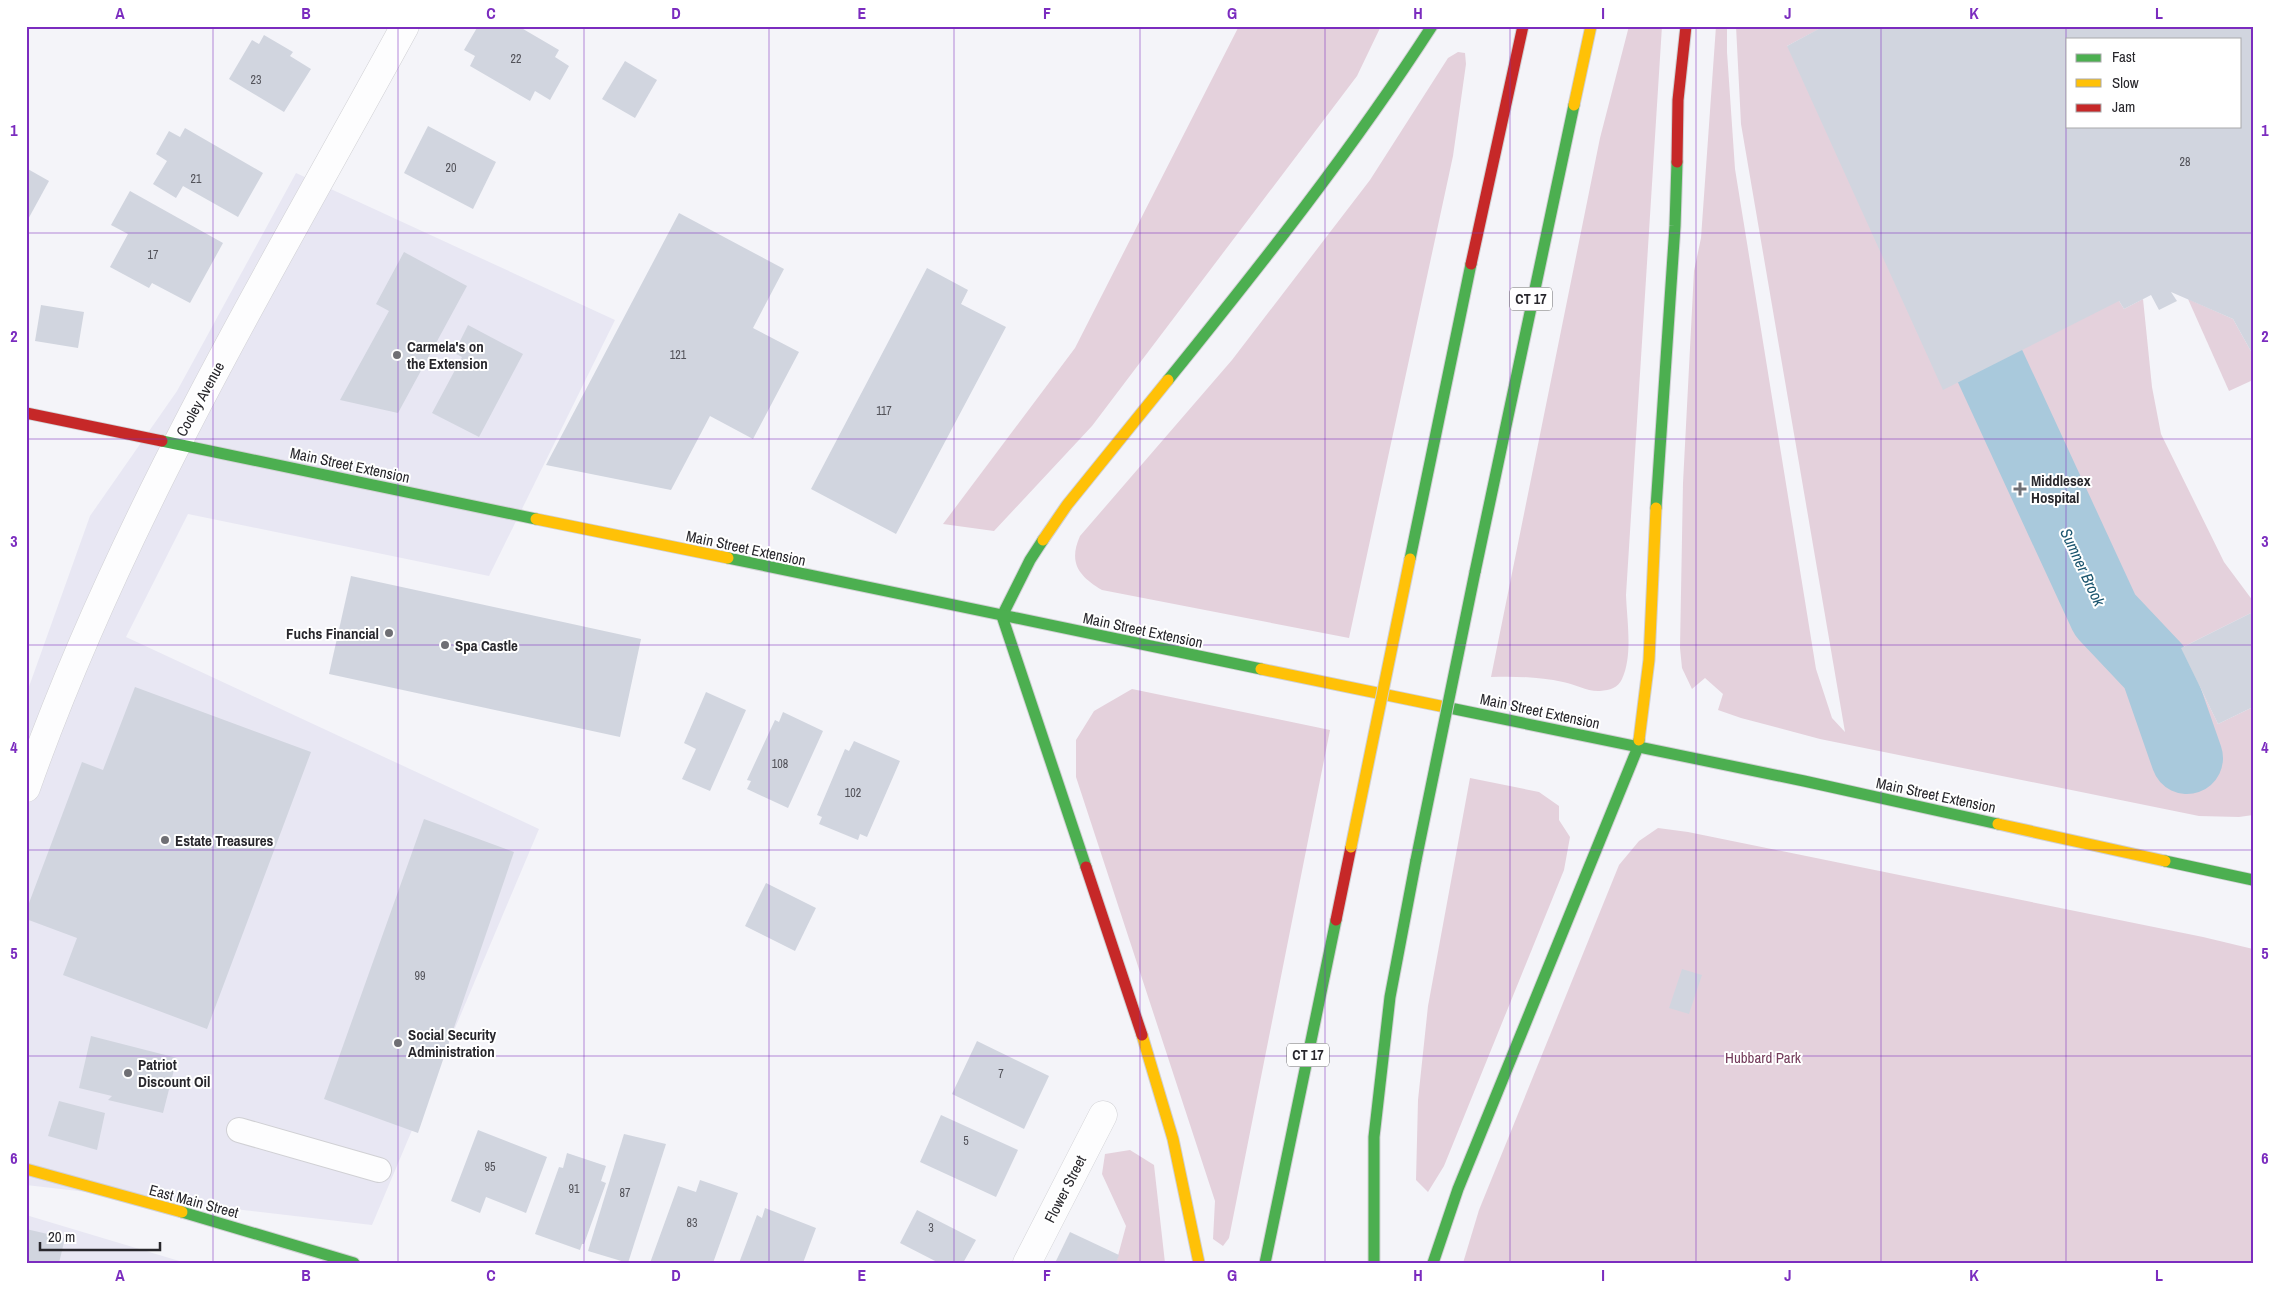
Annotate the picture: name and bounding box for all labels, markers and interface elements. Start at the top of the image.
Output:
text: A [115,2,125,24]
text: B [301,2,311,24]
text: C [486,2,496,24]
text: D [671,2,681,24]
text: E [858,2,867,24]
text: F [1043,2,1051,24]
text: G [1227,2,1237,24]
text: H [1413,2,1423,24]
text: I [1601,2,1605,24]
text: J [1784,2,1792,24]
text: K [1969,2,1979,24]
text: L [2155,2,2163,24]
legend [2066,38,2242,128]
text: Fast [2112,46,2136,67]
house number: 22 [511,51,521,67]
house number: 23 [251,72,261,88]
text: Slow [2112,72,2139,93]
text: Jam [2112,96,2135,117]
text: 1 [10,119,18,141]
text: 1 [2261,119,2269,141]
house number: 28 [2180,154,2190,170]
house number: 20 [446,160,456,176]
house number: 21 [191,171,202,187]
house number: 17 [148,247,159,263]
road number: CT 17 [1510,288,1552,310]
text: 2 [10,325,18,347]
text: 2 [2261,325,2269,347]
place label: Carmela's on the Extension [407,336,488,374]
house number: 121 [670,347,687,363]
marker: Carmela's on the Extension [391,349,403,361]
street label: Cooley Avenue [171,358,229,440]
house number: 117 [876,403,892,419]
street label: Main Street Extension [288,442,412,488]
place label: Middlesex Hospital [2031,470,2091,508]
marker: Middlesex Hospital [2013,482,2027,496]
water label: Sumner Brook [2055,524,2111,610]
street label: Main Street Extension [684,525,808,571]
text: 3 [10,530,18,552]
text: 3 [2261,530,2269,552]
street label: Main Street Extension [1081,607,1205,653]
place label: Fuchs Financial [286,623,379,644]
marker: Fuchs Financial [383,627,395,639]
place label: Spa Castle [455,635,518,656]
marker: Spa Castle [439,639,451,651]
street label: Main Street Extension [1478,688,1602,734]
text: 4 [10,736,18,758]
text: 4 [2261,736,2269,758]
house number: 108 [772,756,788,772]
street label: Main Street Extension [1874,772,1998,818]
house number: 102 [845,785,861,801]
place label: Estate Treasures [175,830,274,851]
marker: Estate Treasures [159,834,171,846]
text: 5 [10,942,18,964]
text: 5 [2261,942,2269,964]
house number: 99 [415,968,425,984]
place label: Social Security Administration [408,1024,496,1062]
marker: Social Security Administration [392,1037,404,1049]
road number: CT 17 [1287,1044,1329,1066]
park label: Hubbard Park [1725,1047,1802,1068]
place label: Patriot Discount Oil [138,1054,210,1092]
house number: 7 [998,1066,1004,1082]
marker: Patriot Discount Oil [122,1067,134,1079]
house number: 5 [963,1133,969,1149]
text: 6 [10,1147,18,1169]
text: 6 [2261,1147,2269,1169]
street label: Flower Street [1039,1151,1091,1226]
house number: 95 [485,1159,496,1175]
street label: East Main Street [147,1179,242,1223]
house number: 91 [569,1181,580,1197]
house number: 87 [620,1185,631,1201]
house number: 83 [687,1215,697,1231]
scale bar [40,1219,160,1251]
house number: 3 [928,1220,934,1236]
text: 20 m [48,1226,75,1247]
text: A [115,1264,125,1286]
text: B [301,1264,311,1286]
text: C [486,1264,496,1286]
text: D [671,1264,681,1286]
text: E [858,1264,867,1286]
text: F [1043,1264,1051,1286]
text: G [1227,1264,1237,1286]
text: H [1413,1264,1423,1286]
text: I [1601,1264,1605,1286]
text: J [1784,1264,1792,1286]
text: K [1969,1264,1979,1286]
text: L [2155,1264,2163,1286]

